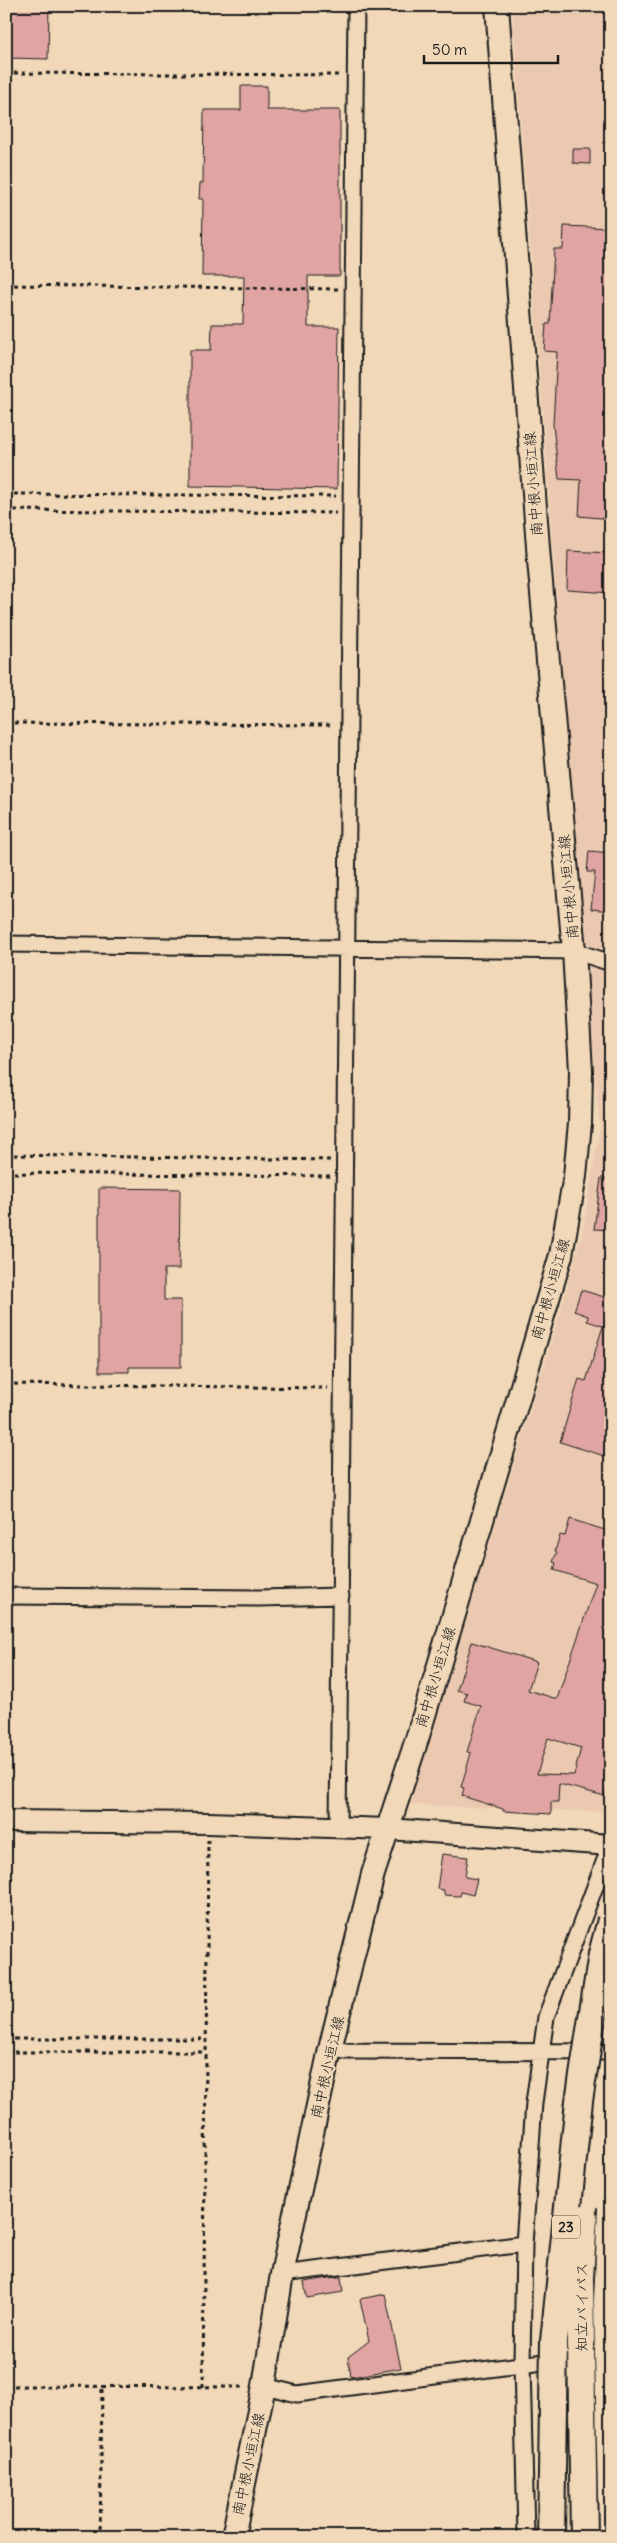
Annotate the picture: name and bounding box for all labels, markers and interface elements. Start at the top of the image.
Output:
scale bar [424,32,558,64]
text: 50 m [432,40,467,59]
street label: 南中根小垣江線 [520,431,546,537]
street label: 南中根小垣江線 [554,834,582,940]
street label: 南中根小垣江線 [526,1236,574,1342]
street label: 南中根小垣江線 [411,1624,459,1730]
street label: 南中根小垣江線 [306,2014,348,2120]
road number: 23 [552,2216,580,2238]
street label: 知立バイパス [572,2262,591,2352]
street label: 南中根小垣江線 [228,2411,268,2517]

